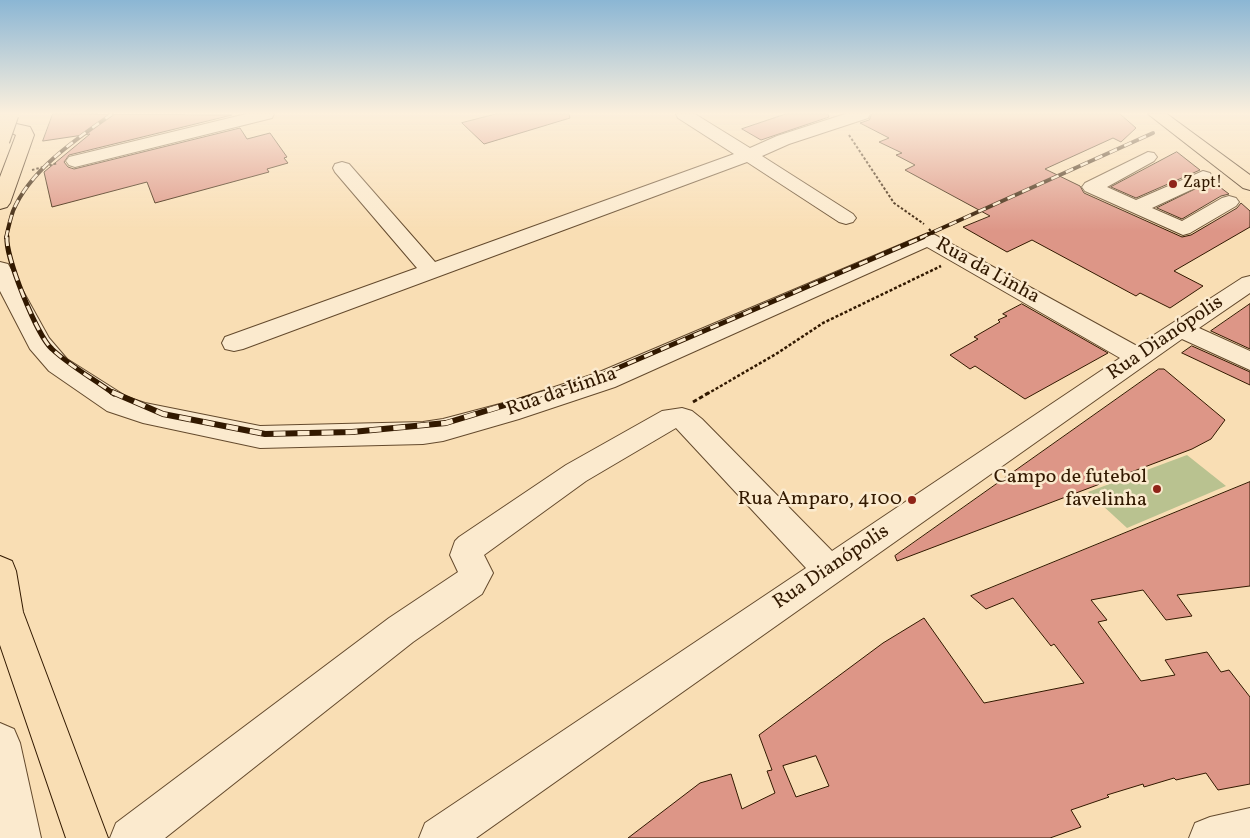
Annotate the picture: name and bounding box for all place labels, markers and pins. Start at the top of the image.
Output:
place label: Zapt! [1183,174,1222,194]
marker: Zapt! [1167,178,1179,190]
place label: Campo de futebol favelinha [994,466,1147,513]
marker: Campo de futebol favelinha [1151,483,1163,495]
place label: Rua Amparo, 4100 [738,488,902,512]
marker: Rua Amparo, 4100 [906,494,918,506]

